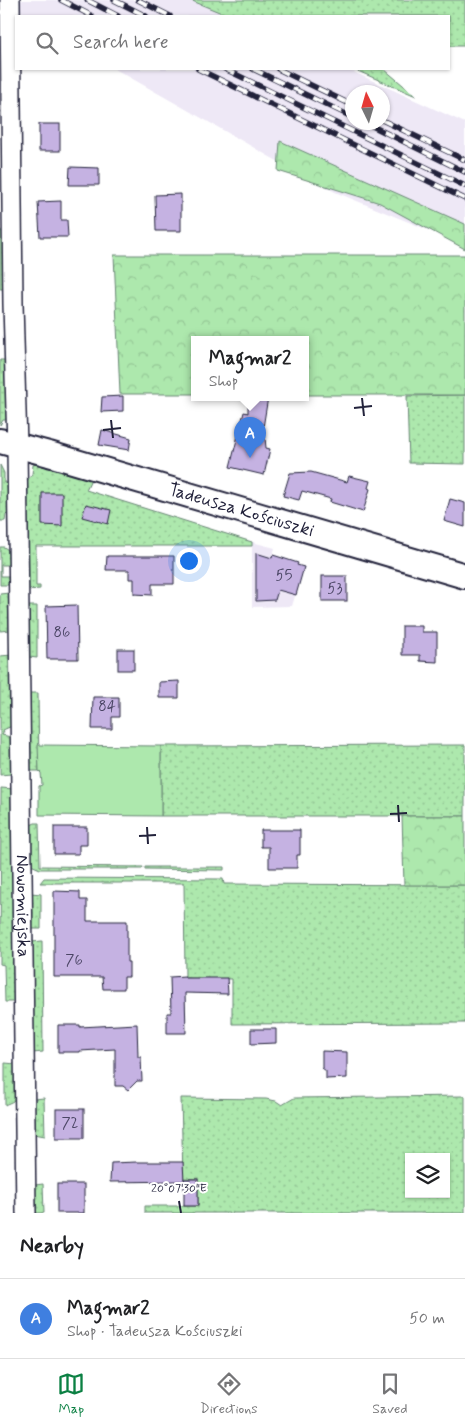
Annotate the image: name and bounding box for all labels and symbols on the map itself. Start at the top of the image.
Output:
north arrow [345,85,390,130]
pin: A [234,417,266,458]
street label: Tadeusza Kościuszki [166,478,317,543]
your location [176,548,202,574]
house number: 55 [276,566,293,586]
house number: 53 [327,579,343,599]
house number: 86 [54,623,70,643]
house number: 84 [98,697,116,717]
street label: Nowomiejska [10,854,35,957]
house number: 76 [65,951,83,971]
house number: 72 [61,1114,79,1134]
text: 20°07'30"E [151,1181,207,1197]

